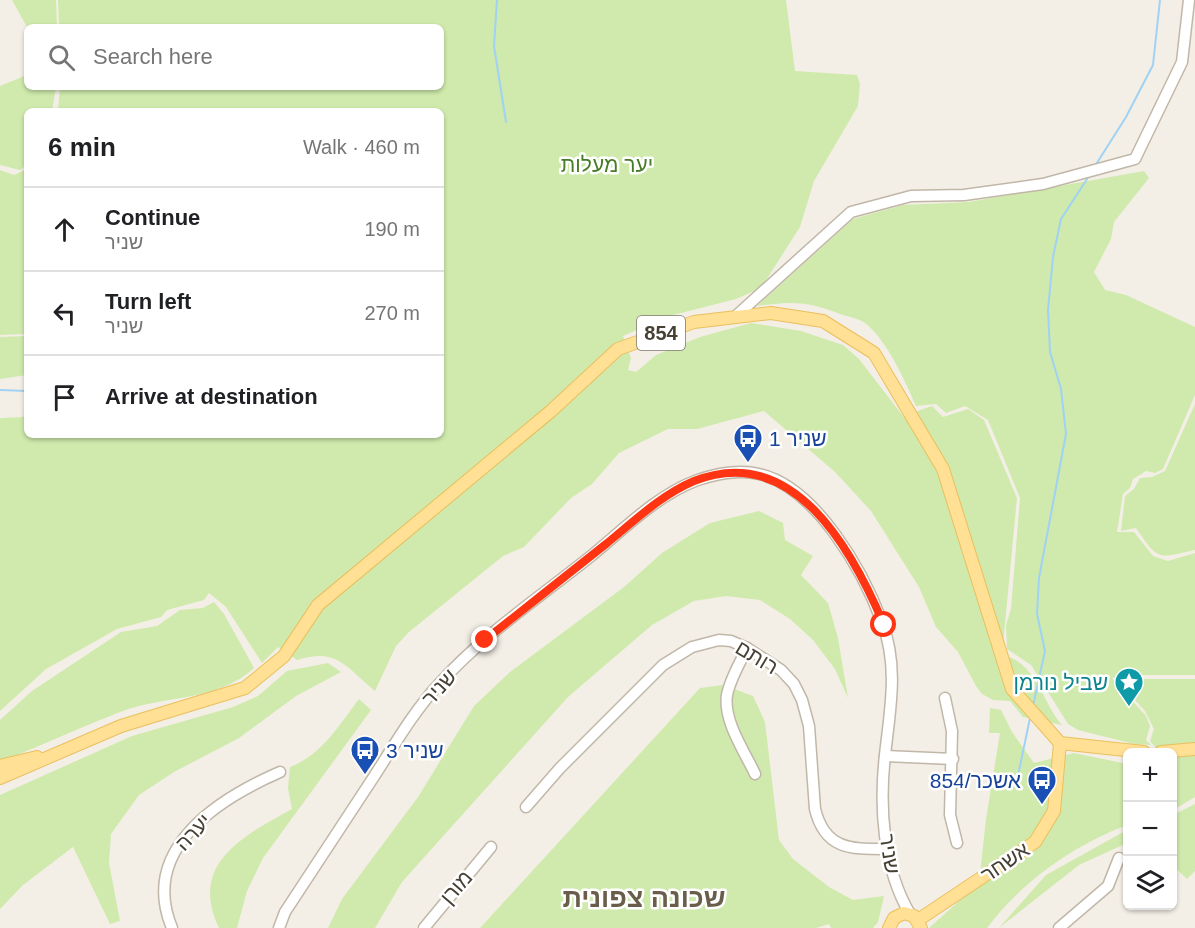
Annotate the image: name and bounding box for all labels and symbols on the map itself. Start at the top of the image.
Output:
park label: יער מעלות [561,153,653,176]
road number: 854 [637,316,685,350]
bus stop icon: שניר 1 [732,422,764,464]
place label: שניר 1 [769,427,827,450]
route start [870,611,896,637]
route end [471,626,497,652]
street label: רותם [732,635,782,679]
street label: שניר [417,664,461,710]
place icon: שביל נורמן [1113,666,1145,708]
place label: שביל נורמן [1014,671,1108,694]
bus stop icon: שניר 3 [349,734,381,776]
place label: שניר 3 [386,739,444,762]
bus stop icon: אשכר/854 [1026,764,1058,806]
place label: אשכר/854 [930,769,1021,792]
street label: יערה [170,809,216,855]
street label: שניר [875,832,905,876]
street label: אשחר [977,838,1033,886]
street label: מורן [435,866,477,908]
district label: שכונה צפונית [562,883,726,913]

